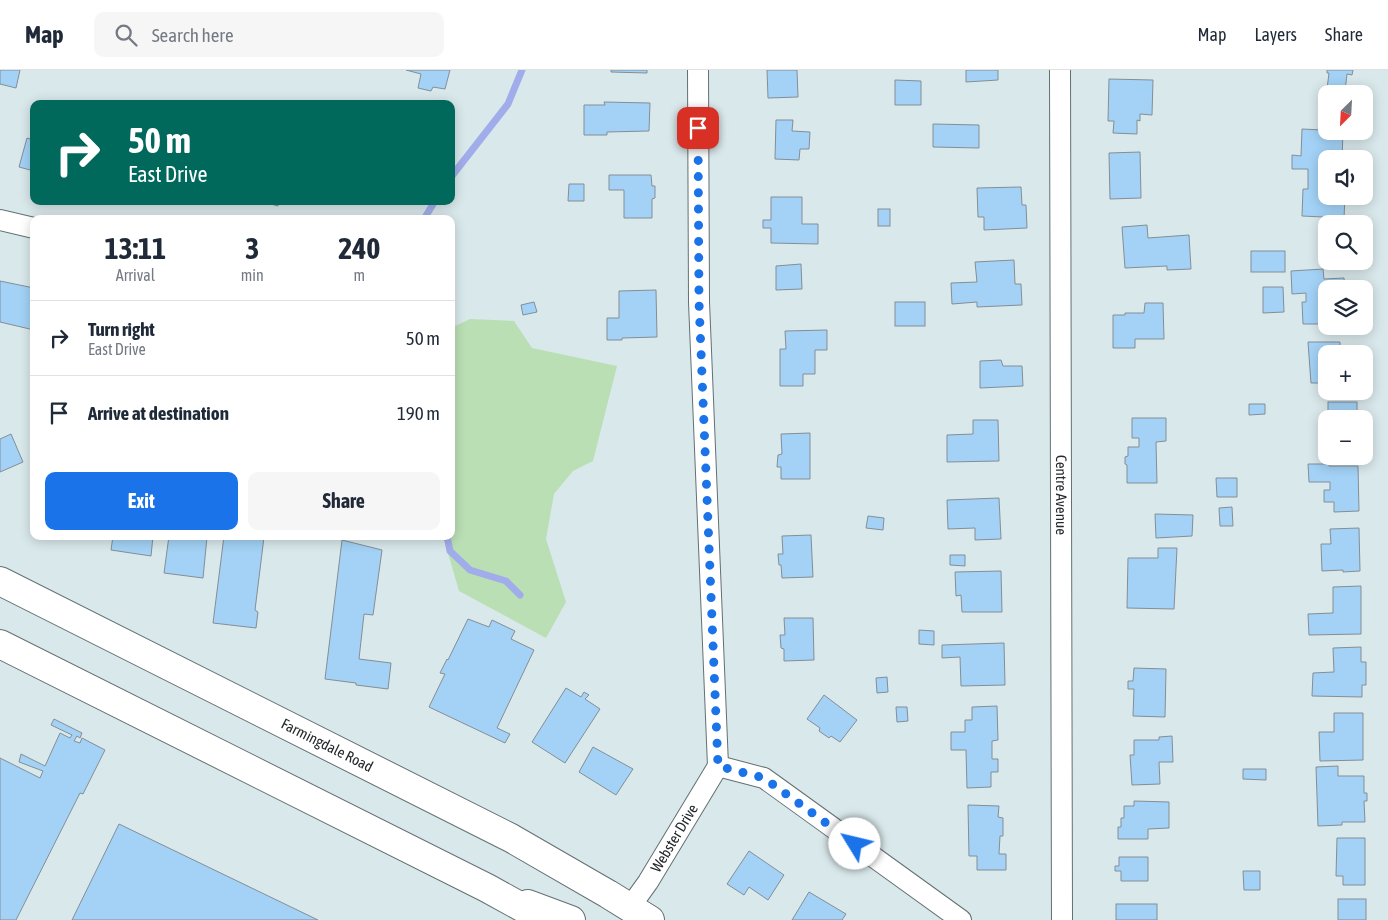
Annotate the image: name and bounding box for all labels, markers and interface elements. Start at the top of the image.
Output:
search box [94,12,444,57]
text: Map [25,21,64,48]
icon: search [112,21,140,49]
text: Search here [152,24,234,46]
text: Map [1197,24,1226,45]
text: Layers [1254,24,1297,45]
text: Share [1325,24,1363,45]
north arrow [1318,85,1372,140]
map controls [1318,85,1373,465]
pin [677,107,719,149]
icon: arrive [684,114,712,142]
icon: right [45,120,110,185]
text: 50 m [128,120,191,160]
button: sound [1318,150,1373,205]
text: East Drive [128,161,207,187]
button: search [1318,215,1373,270]
text: 13:11 [104,231,166,265]
text: 3 [245,231,259,265]
text: 240 [338,231,380,265]
text: Arrival [116,266,155,284]
text: min [241,266,264,284]
text: m [354,266,365,284]
button: layers [1318,280,1373,335]
text: Turn right [88,318,155,340]
icon: right [45,324,73,352]
text: 50 m [406,327,440,349]
text: East Drive [88,340,146,358]
button: + [1318,345,1373,400]
icon: arrive [45,399,73,427]
text: Arrive at destination [88,402,229,424]
text: 190 m [397,402,440,424]
button: − [1318,410,1373,465]
street label: Centre Avenue [1053,455,1070,535]
button: Exit [45,472,238,530]
button: Share [248,472,440,530]
street label: Farmingdale Road [279,715,376,775]
street label: Webster Drive [647,801,701,875]
position arrow [828,817,880,869]

